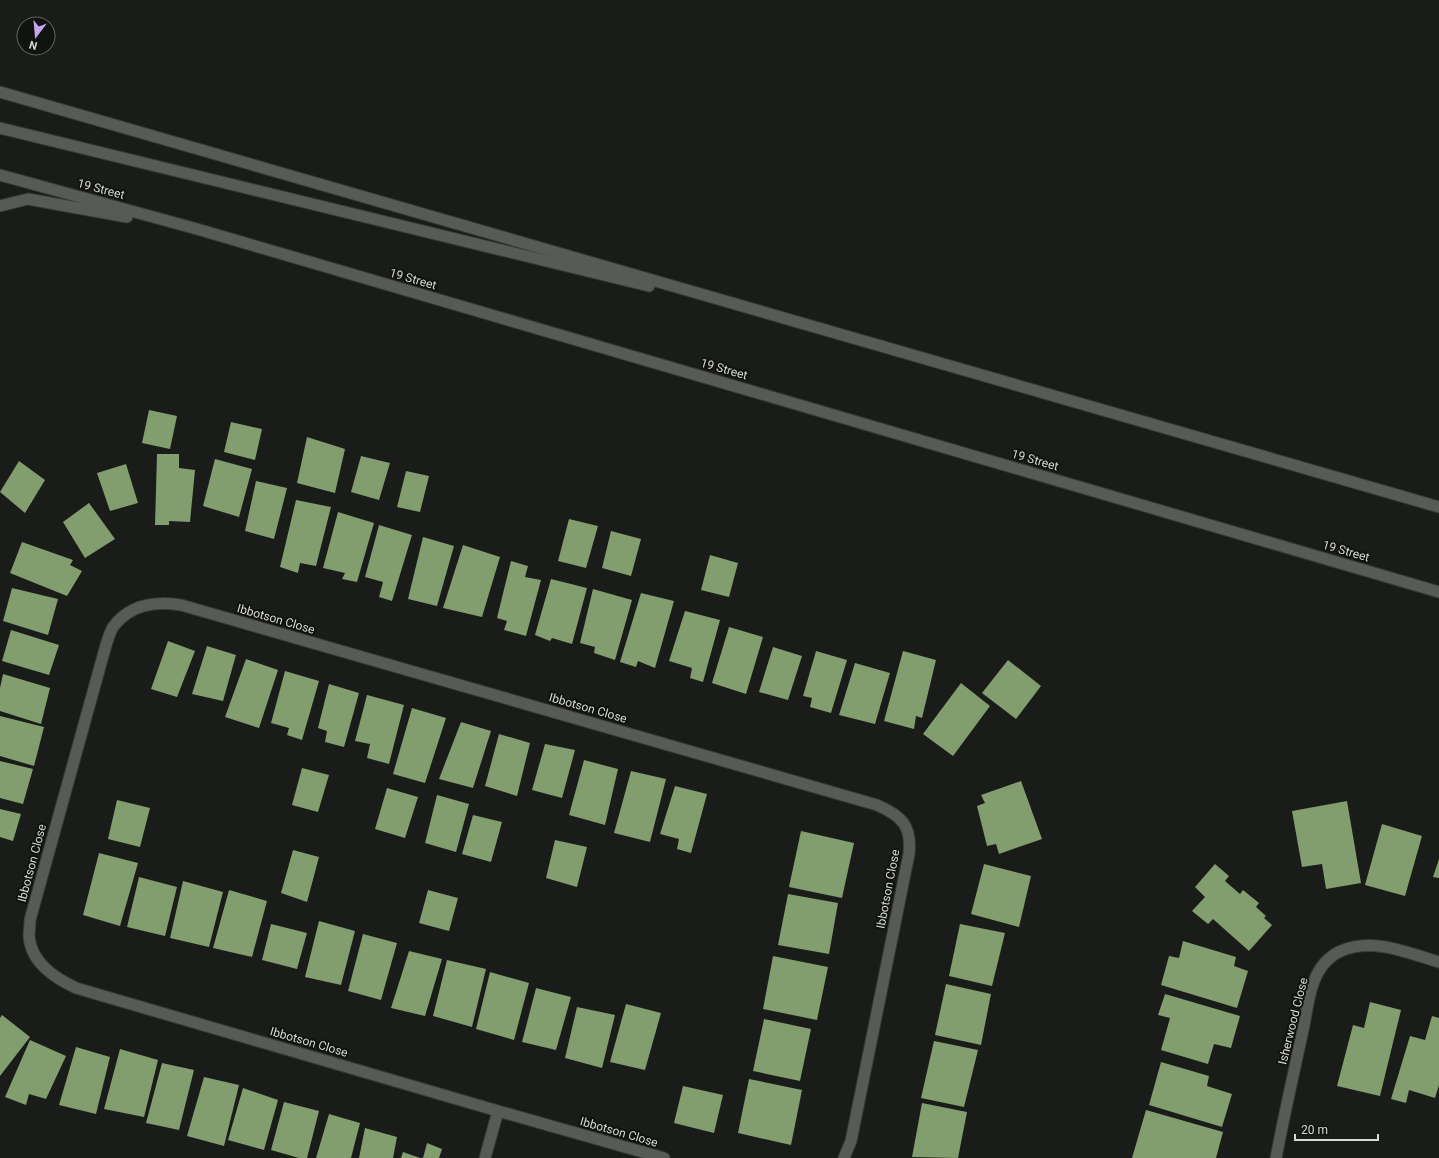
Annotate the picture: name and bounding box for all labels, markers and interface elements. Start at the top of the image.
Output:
north arrow [16,16,56,56]
text: N [28,38,39,52]
street label: 19 Street [76,176,126,202]
street label: 19 Street [388,266,438,292]
street label: 19 Street [699,356,749,382]
street label: 19 Street [1010,447,1060,473]
street label: 19 Street [1321,538,1371,564]
street label: Ibbotson Close [235,601,317,637]
street label: Ibbotson Close [547,690,629,726]
street label: Ibbotson Close [15,822,49,904]
street label: Ibbotson Close [873,848,903,930]
street label: Isherwood Close [1275,976,1311,1066]
street label: Ibbotson Close [268,1024,350,1060]
street label: Ibbotson Close [578,1114,660,1150]
scale bar [1295,1116,1378,1142]
text: 20 m [1301,1123,1328,1137]

